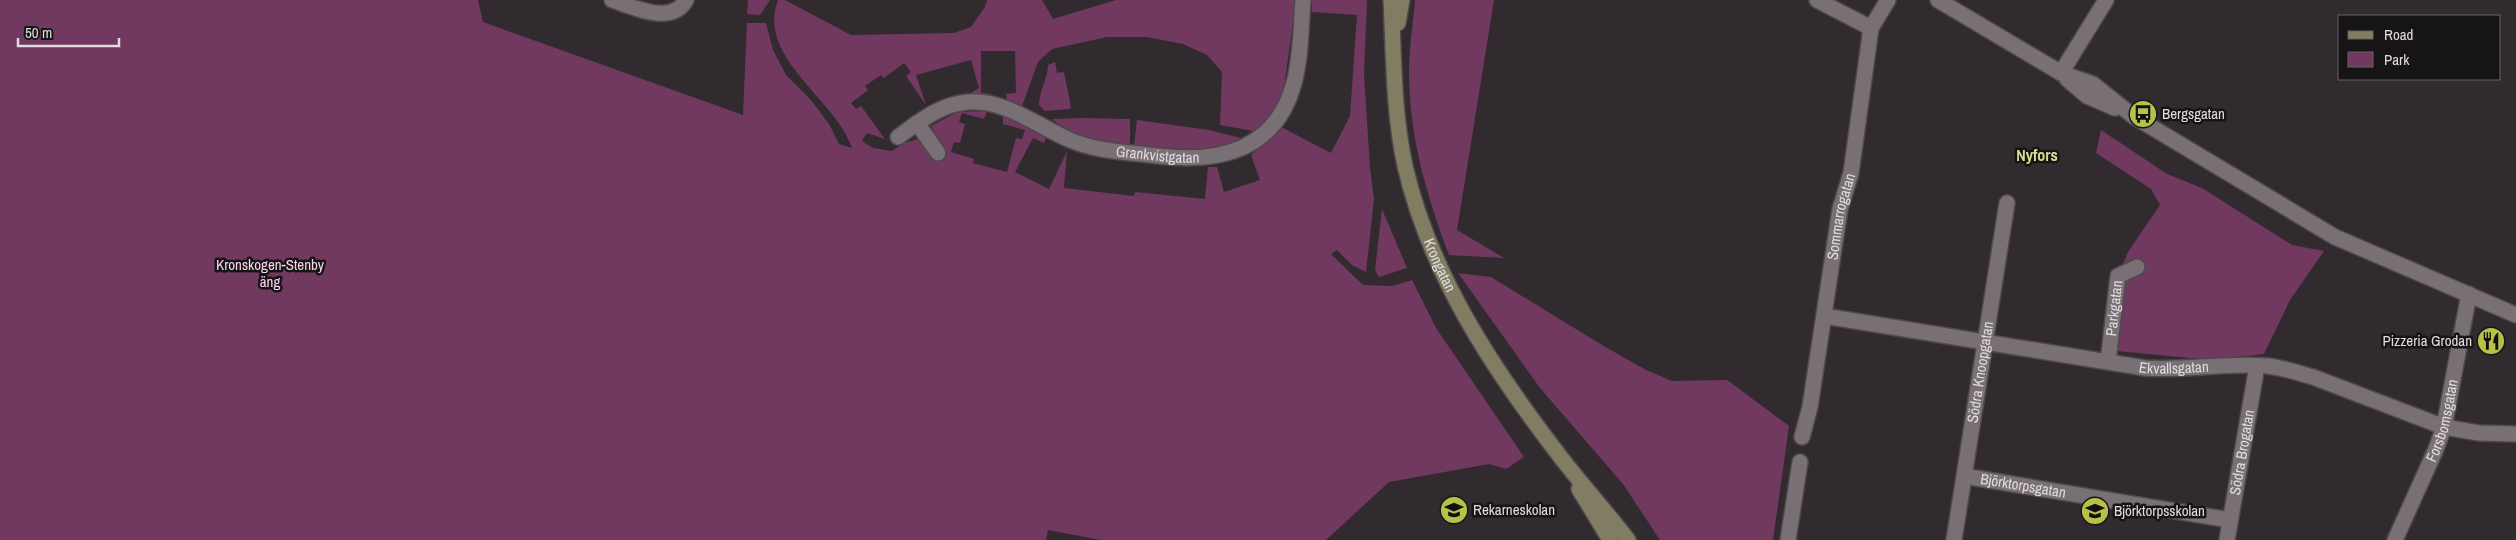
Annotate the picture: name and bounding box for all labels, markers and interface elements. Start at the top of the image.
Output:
scale bar [18,15,119,47]
legend [2338,15,2501,80]
text: 50 m [25,22,52,43]
text: Road [2384,24,2413,45]
text: Park [2384,49,2410,70]
bus stop icon: Bergsgatan [2128,99,2158,129]
place label: Bergsgatan [2162,103,2225,124]
street label: Grankvistgatan [1115,140,1200,168]
district label: Nyfors [2016,144,2058,166]
street label: Sommarrogatan [1821,171,1860,261]
street label: Krongatan [1419,235,1461,295]
park label: Kronskogen-Stenby äng [216,254,325,292]
street label: Parkgatan [2100,279,2127,337]
street label: Södra Knoopgatan [1962,320,1998,424]
restaurant icon: Pizzeria Grodan [2476,326,2506,356]
place label: Pizzeria Grodan [2382,330,2472,351]
street label: Ekvallsgatan [2137,356,2209,379]
street label: Forsbomsgatan [2421,378,2463,465]
street label: Södra Brogatan [2224,408,2259,496]
street label: Björktorpsgatan [1979,468,2068,503]
school or university icon: Rekarneskolan [1439,495,1469,525]
school or university icon: Björktorpsskolan [2080,496,2110,526]
place label: Rekarneskolan [1473,499,1555,520]
place label: Björktorpsskolan [2114,500,2205,521]

